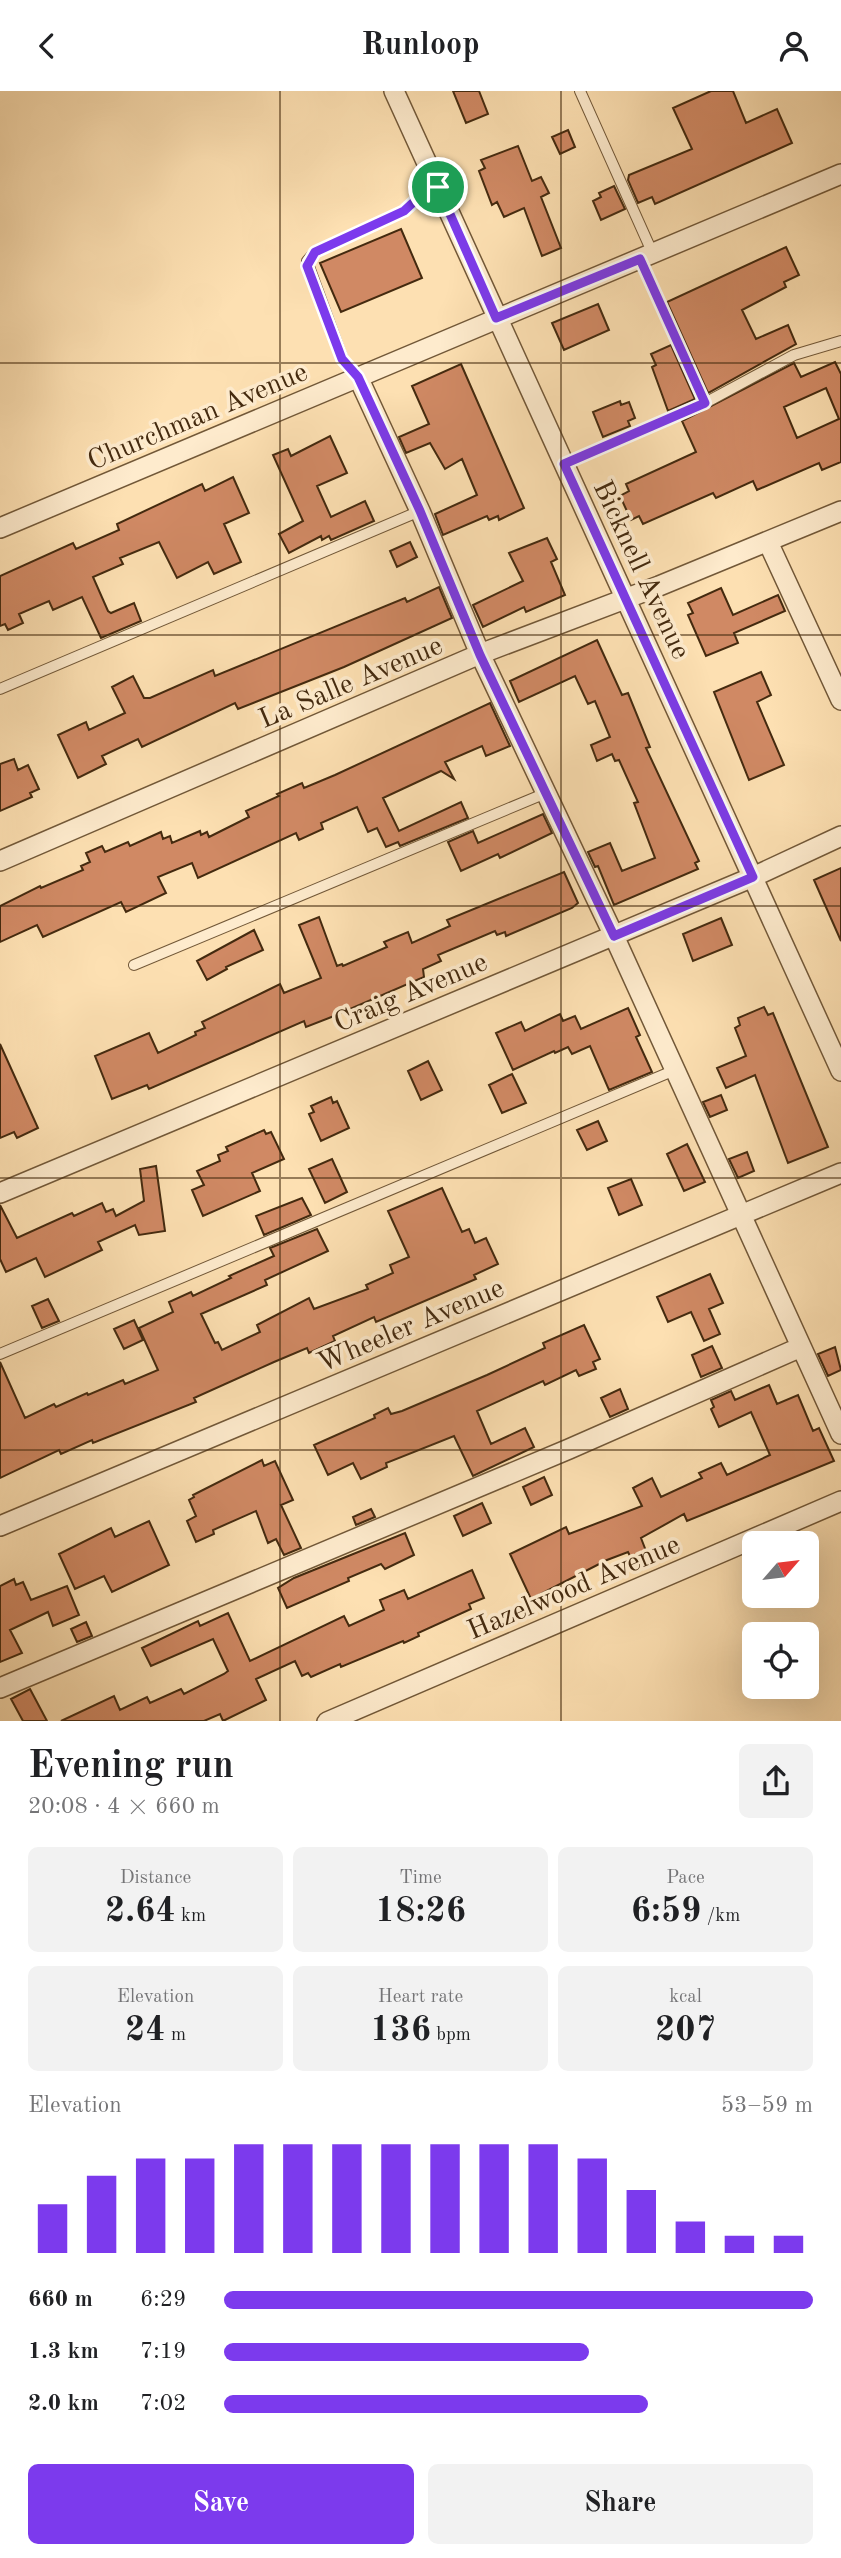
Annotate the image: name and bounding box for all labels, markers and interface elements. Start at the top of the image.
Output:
icon: back [28,27,66,65]
icon: person [775,27,813,65]
text: Runloop [361,30,480,62]
pin [408,157,468,217]
icon: arrive [419,168,457,206]
street label: Churchman Avenue [84,359,312,477]
street label: Bicknell Avenue [587,477,694,664]
street label: La Salle Avenue [255,633,447,735]
street label: Craig Avenue [330,949,492,1039]
street label: Wheeler Avenue [314,1275,509,1379]
street label: Hazelwood Avenue [464,1531,685,1646]
north arrow [742,1531,819,1608]
map controls [742,1531,819,1699]
button: locate [742,1622,819,1699]
button: share [739,1744,813,1818]
text: Evening run [28,1748,234,1786]
text: 20:08 · 4 × 660 m [28,1795,220,1818]
text: Distance [120,1869,191,1888]
text: Time [399,1869,442,1888]
text: Pace [666,1869,705,1888]
text: 2.64 [105,1894,176,1929]
text: 18:26 [375,1894,466,1929]
text: 6:59 [631,1894,701,1929]
text: km [176,1907,206,1926]
text: /km [701,1907,740,1926]
text: Elevation [117,1988,194,2007]
text: Heart rate [378,1988,463,2007]
text: kcal [669,1988,702,2007]
text: 24 [125,2013,166,2048]
text: 136 [370,2013,431,2048]
text: 207 [655,2013,716,2048]
text: m [166,2026,186,2045]
text: bpm [431,2026,471,2045]
text: Elevation [28,2094,122,2117]
text: 53–59 m [721,2094,813,2117]
text: 660 m [28,2288,93,2311]
text: 6:29 [140,2288,186,2311]
text: 1.3 km [28,2340,99,2363]
text: 7:19 [140,2340,186,2363]
text: 2.0 km [28,2392,99,2415]
text: 7:02 [140,2392,186,2415]
button: Save [28,2464,414,2544]
button: Share [428,2464,813,2544]

